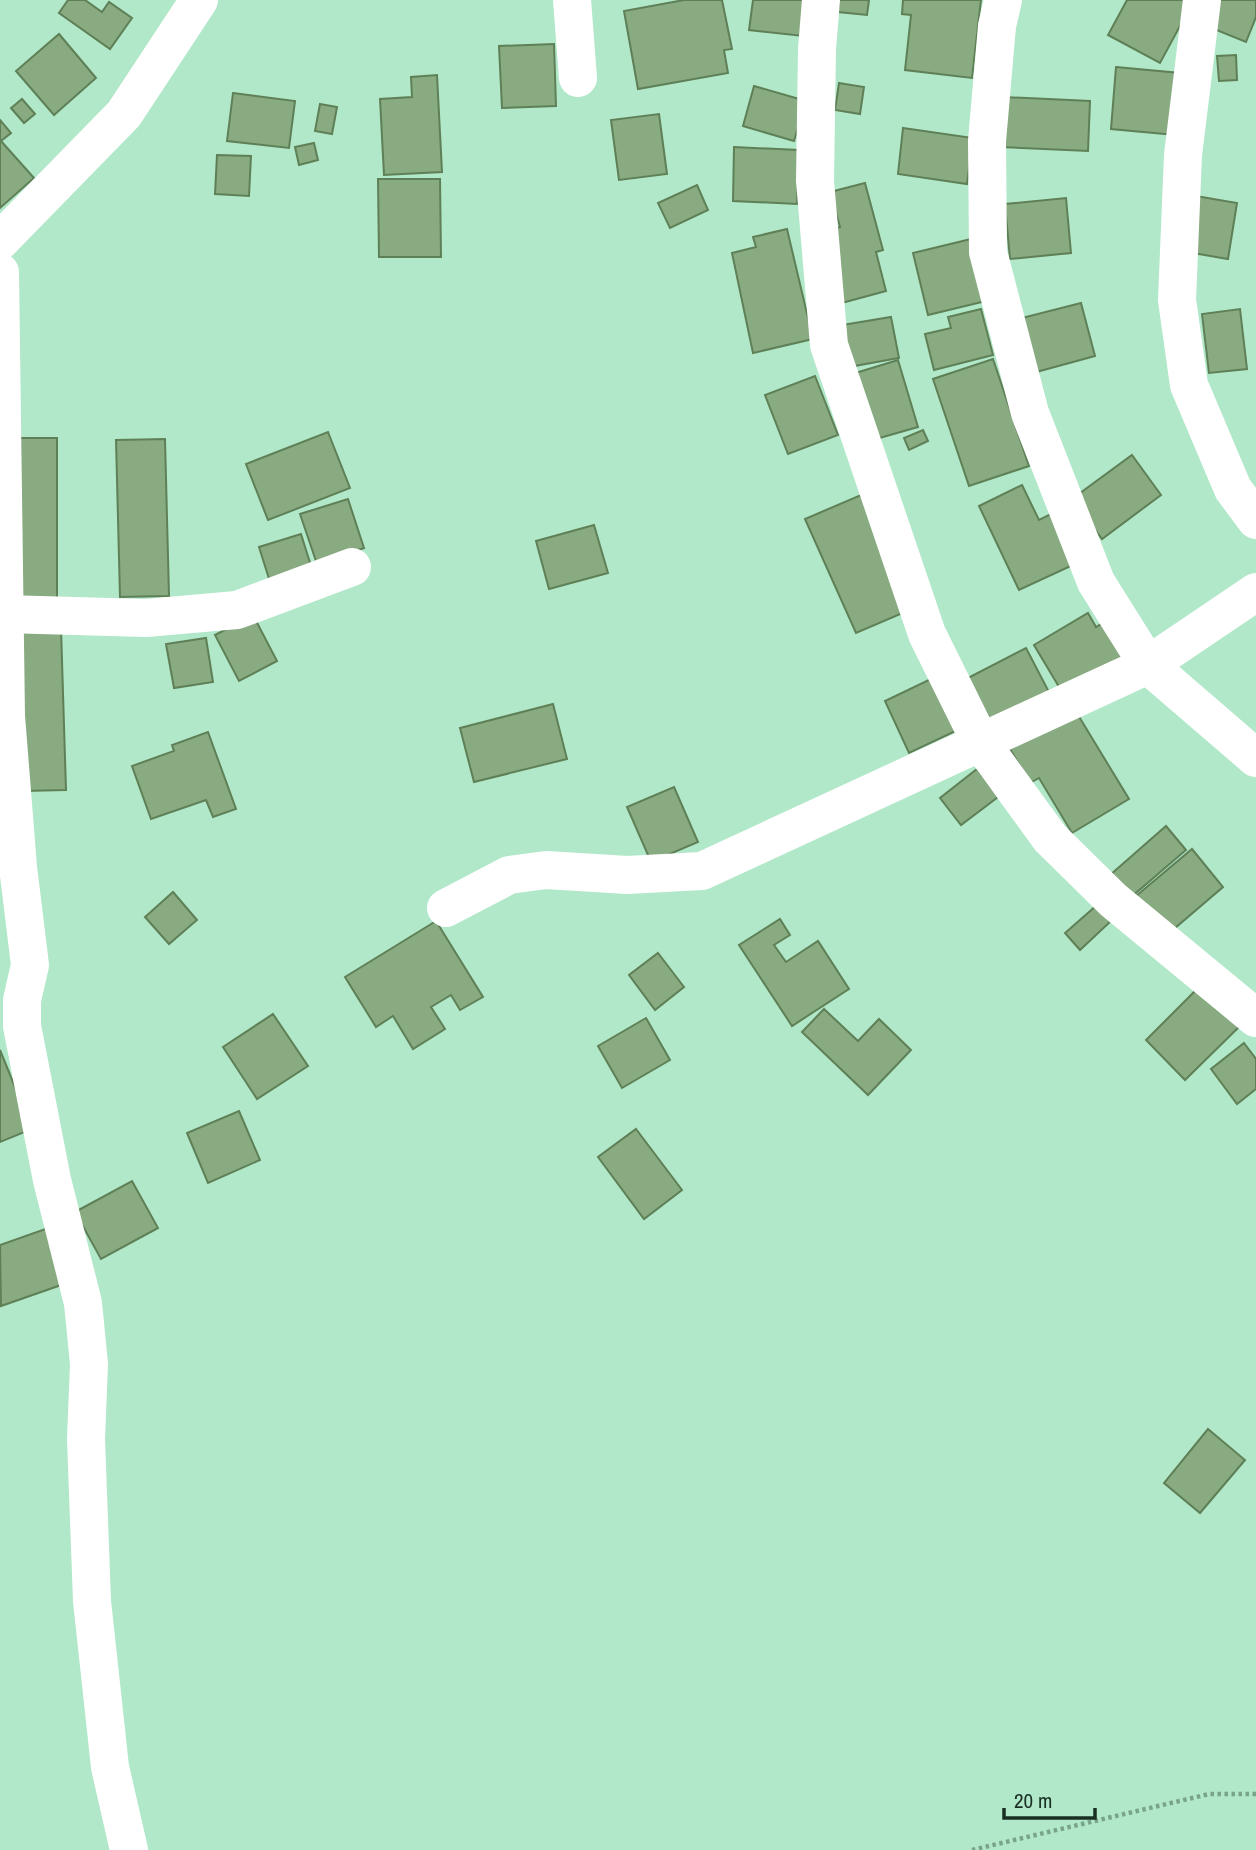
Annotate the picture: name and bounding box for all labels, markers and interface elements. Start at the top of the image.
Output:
scale bar [1004,1776,1095,1820]
text: 20 m [1014,1786,1052,1815]

